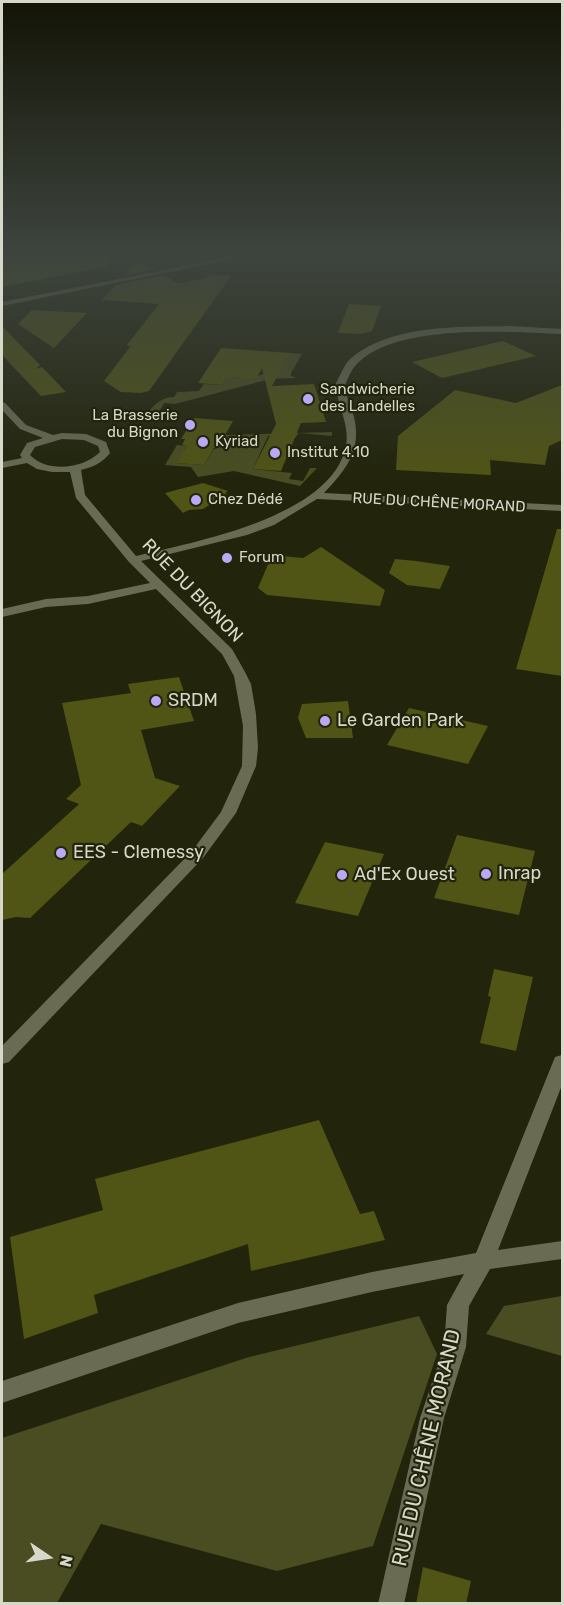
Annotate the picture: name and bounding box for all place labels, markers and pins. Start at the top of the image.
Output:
place label: Sandwicherie des Landelles [320,381,415,416]
marker: Sandwicherie des Landelles [301,392,315,406]
place label: La Brasserie du Bignon [92,407,178,442]
marker: La Brasserie du Bignon [183,418,197,432]
place label: Kyriad [215,433,258,451]
marker: Kyriad [196,435,210,449]
place label: Institut 4.10 [287,444,370,462]
marker: Institut 4.10 [268,446,282,460]
place label: Chez Dédé [208,491,283,509]
marker: Chez Dédé [189,493,203,507]
place label: Forum [239,549,284,567]
marker: Forum [220,551,234,565]
place label: SRDM [168,690,218,712]
marker: SRDM [149,694,163,708]
place label: Le Garden Park [337,710,464,732]
marker: Le Garden Park [318,714,332,728]
place label: EES - Clemessy [73,842,204,864]
marker: EES - Clemessy [54,846,68,860]
place label: Inrap [498,863,541,885]
place label: Ad'Ex Ouest [354,864,455,886]
marker: Inrap [479,867,493,881]
marker: Ad'Ex Ouest [335,868,349,882]

